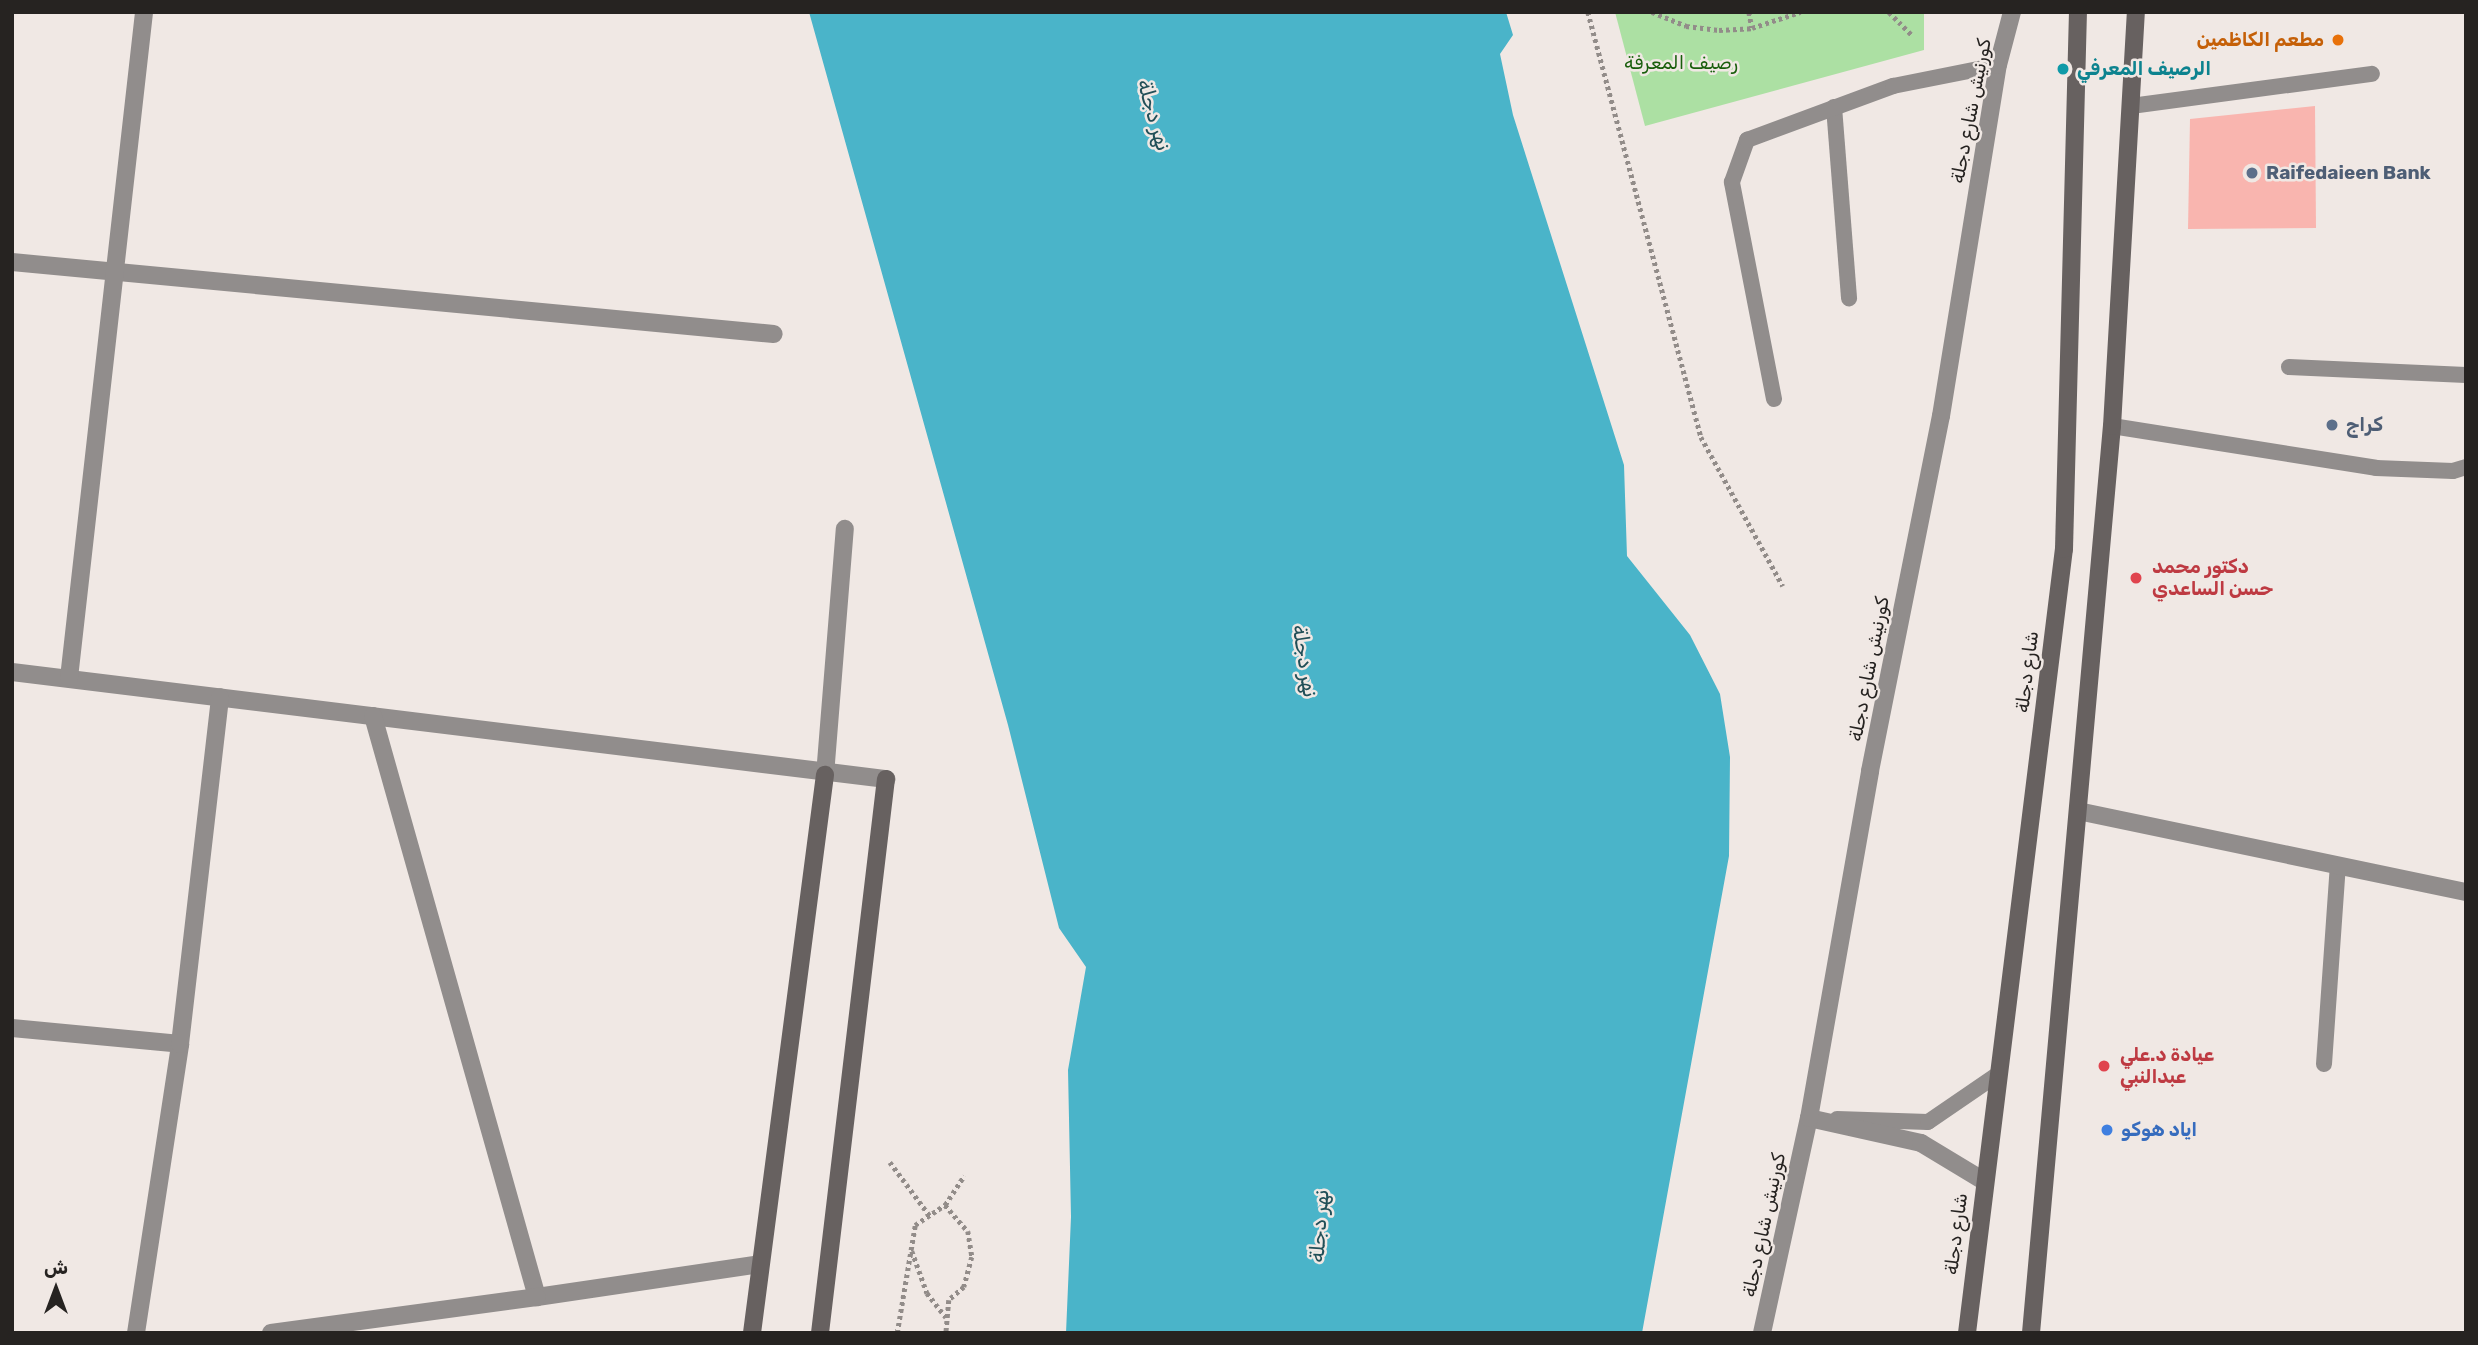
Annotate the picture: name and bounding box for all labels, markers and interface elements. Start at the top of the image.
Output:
place label: مطعم الكاظمين [2197,29,2324,51]
marker: مطعم الكاظمين [2330,32,2346,48]
street label: كورنيش شارع دجلة [1946,37,1996,185]
park label: رصيف المعرفة [1624,52,1738,74]
place label: الرصيف المعرفي [2077,58,2211,80]
marker: الرصيف المعرفي [2055,61,2071,77]
water label: نهر دجلة [1132,76,1176,154]
place label: Raifedaieen Bank [2266,162,2431,184]
marker: Raifedaieen Bank [2244,165,2260,181]
place label: كراج [2346,414,2383,436]
marker: كراج [2324,417,2340,433]
place label: دكتور محمد حسن الساعدي [2152,556,2273,600]
marker: دكتور محمد حسن الساعدي [2126,568,2146,588]
street label: كورنيش شارع دجلة [1844,595,1894,743]
water label: نهر دجلة [1287,623,1323,699]
street label: شارع دجلة [2011,630,2043,714]
place label: عيادة د.علي عبدالنبي [2120,1044,2214,1088]
marker: عيادة د.علي عبدالنبي [2094,1056,2114,1076]
place label: اياد هوكو [2121,1119,2197,1141]
marker: اياد هوكو [2099,1122,2115,1138]
street label: كورنيش شارع دجلة [1738,1151,1790,1299]
water label: نهر دجلة [1304,1188,1334,1264]
street label: شارع دجلة [1940,1192,1972,1276]
north arrow [21,1254,91,1324]
text: ش [44,1256,68,1279]

